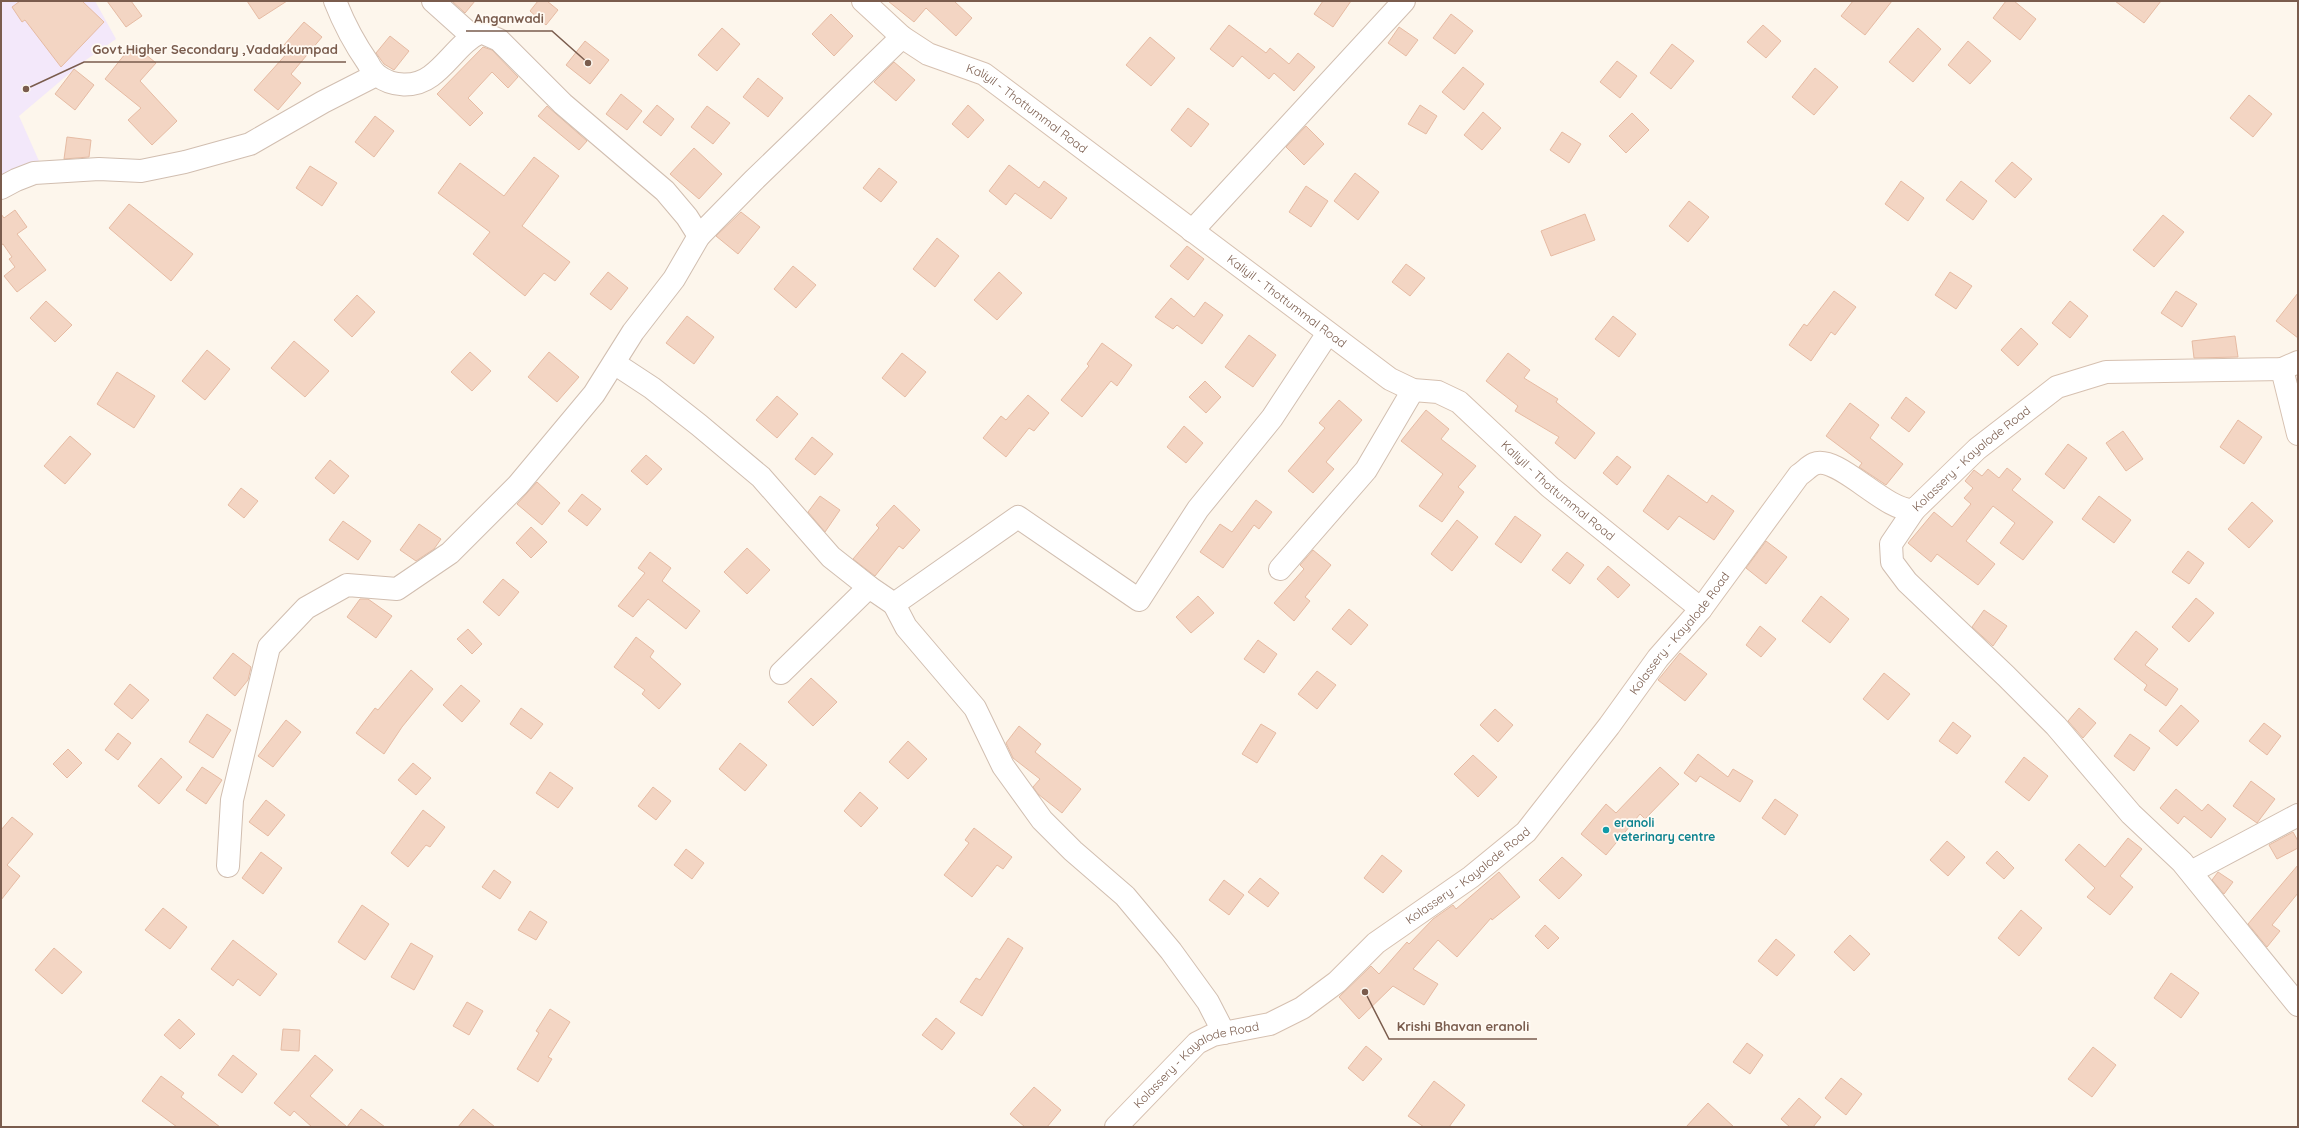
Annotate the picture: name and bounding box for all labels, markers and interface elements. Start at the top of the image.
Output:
callout: Anganwadi [466,6,552,31]
text: Anganwadi [474,10,544,26]
callout: Govt.Higher Secondary ,Vadakkumpad [84,37,346,62]
text: Govt.Higher Secondary ,Vadakkumpad [92,41,338,57]
street label: Kaliyil - Thottummal Road [964,60,1090,156]
street label: Kaliyil - Thottummal Road [1224,251,1350,351]
street label: Kolassery - Kayalode Road [1909,403,2033,514]
street label: Kaliyil - Thottummal Road [1498,437,1618,543]
street label: Kolassery - Kayalode Road [1626,569,1732,697]
place label: eranoli veterinary centre [1614,815,1715,844]
street label: Kolassery - Kayalode Road [1402,824,1533,927]
marker: eranoli veterinary centre [1601,825,1611,835]
callout: Krishi Bhavan eranoli [1389,1014,1537,1039]
street label: Kolassery - Kayalode Road [1130,1018,1260,1111]
text: Krishi Bhavan eranoli [1397,1018,1529,1034]

